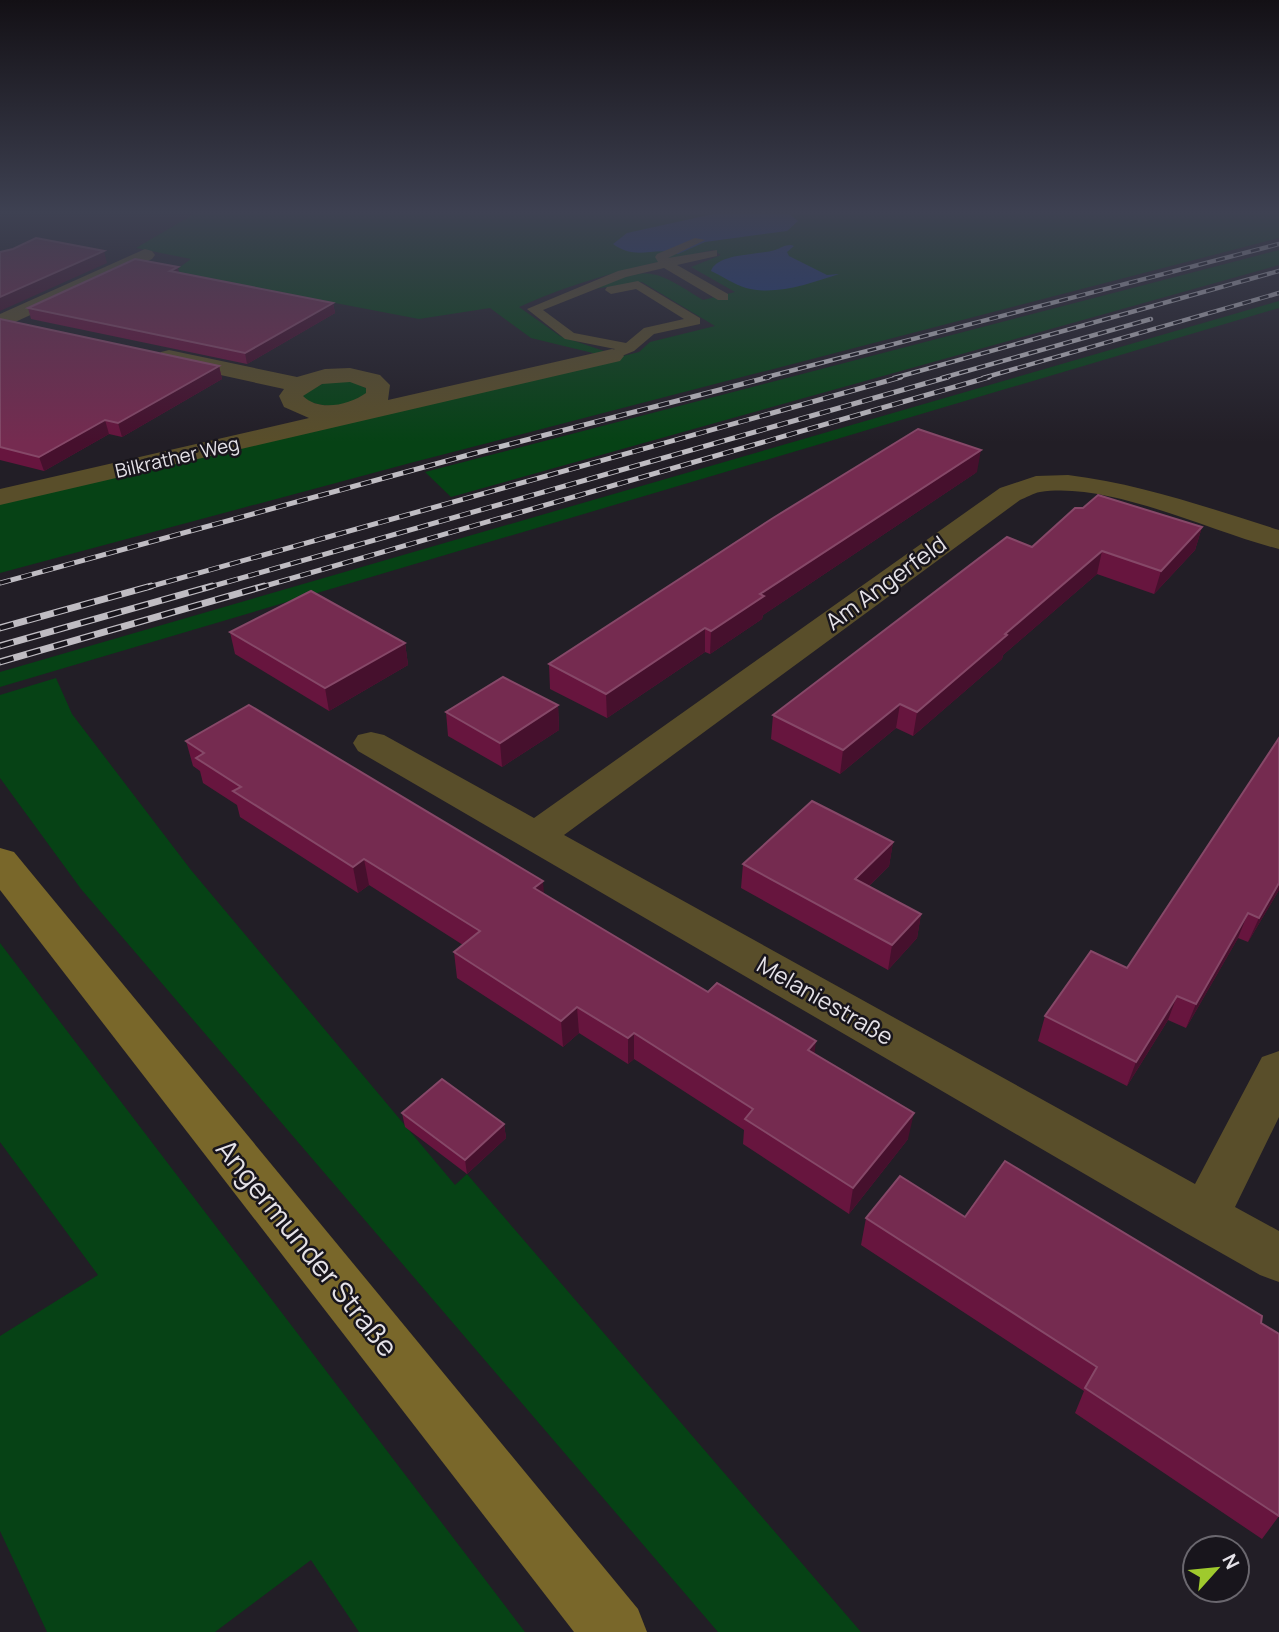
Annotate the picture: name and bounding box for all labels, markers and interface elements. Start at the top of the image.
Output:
street label: Bilkrather Weg [112,430,242,484]
street label: Am Angerfeld [818,527,952,637]
street label: Melaniestraße [751,948,900,1052]
street label: Angermunder Straße [208,1131,407,1364]
north arrow [1181,1534,1251,1604]
text: N [1216,1549,1246,1573]

